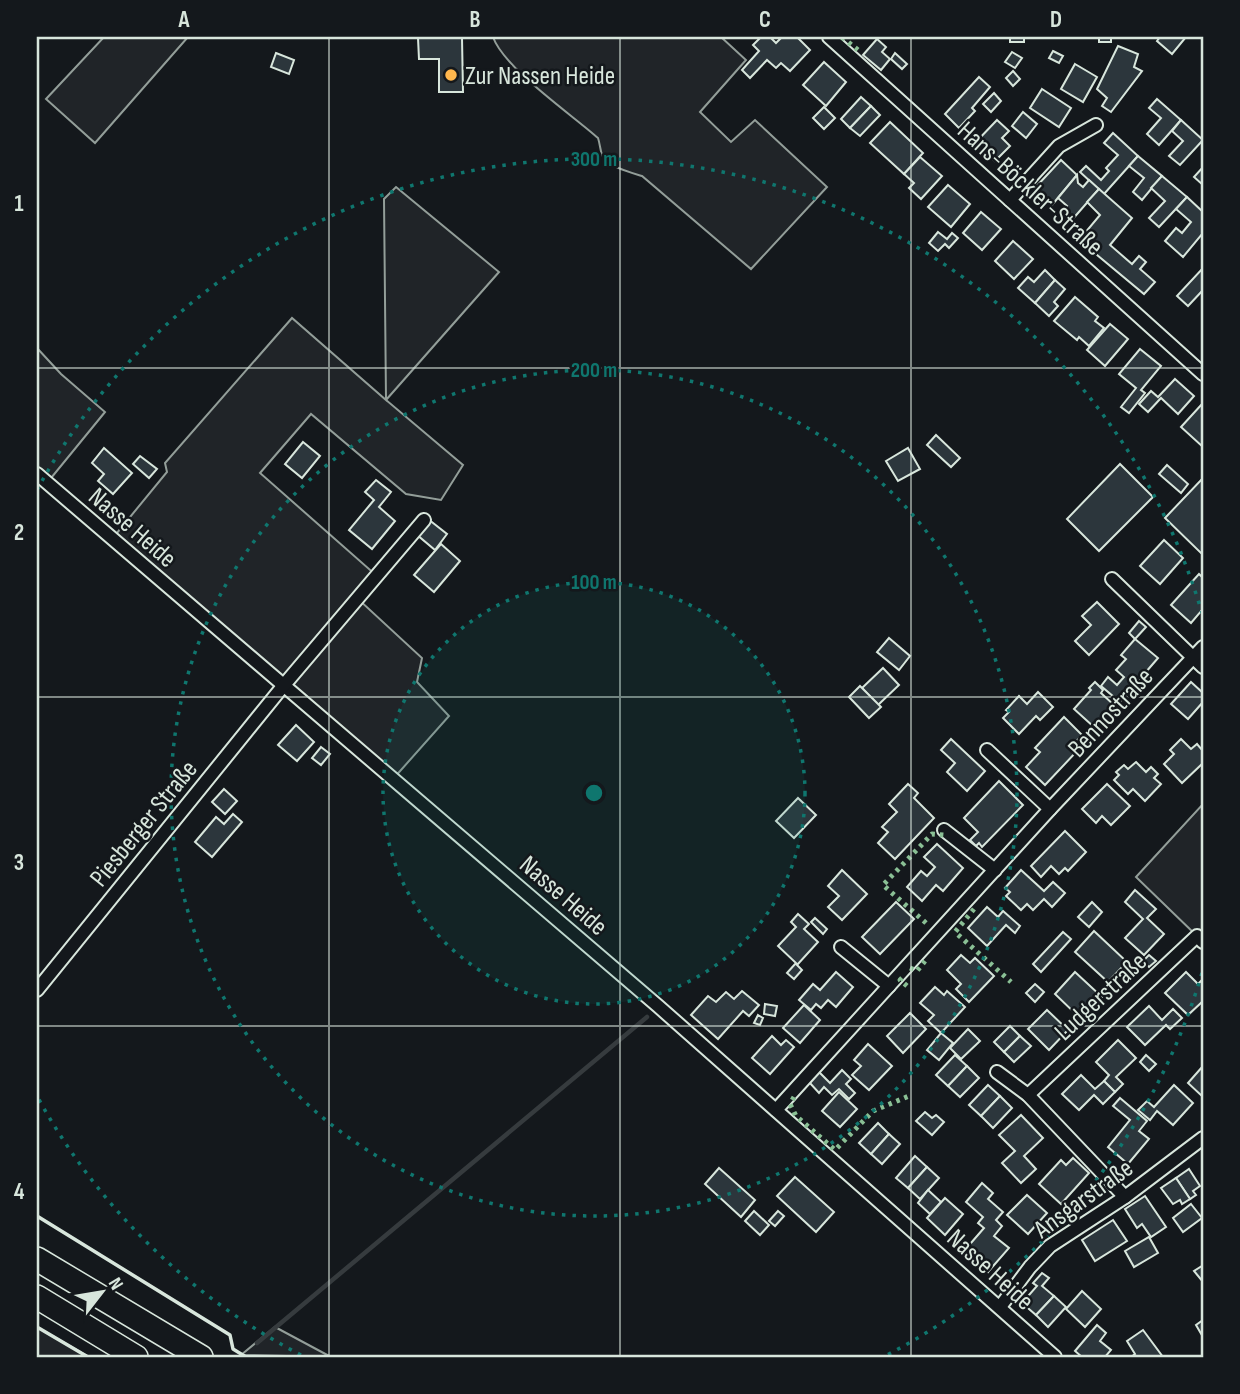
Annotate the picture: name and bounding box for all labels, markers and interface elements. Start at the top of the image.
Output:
text: A [178,6,191,34]
text: B [470,6,481,34]
text: C [759,6,771,34]
text: D [1050,6,1062,34]
place label: Zur Nassen Heide [465,61,615,92]
marker: Zur Nassen Heide [443,67,459,83]
street label: Hans-Böckler-Straße [951,116,1109,263]
text: 300 m [571,147,617,172]
text: 1 [14,190,24,218]
text: 200 m [571,358,617,383]
street label: Nasse Heide [82,482,182,575]
text: 2 [14,519,24,547]
text: 100 m [571,570,617,595]
street label: Bennostraße [1062,662,1160,764]
street label: Piesberger Straße [84,755,204,893]
centre of rings [582,781,606,805]
text: 3 [14,849,24,877]
street label: Nasse Heide [513,850,613,943]
street label: Ludgerstraße [1048,947,1154,1048]
street label: Ansgarstraße [1028,1153,1139,1246]
text: 4 [14,1178,25,1206]
street label: Nasse Heide [940,1223,1040,1317]
north arrow [66,1258,136,1328]
text: N [103,1274,128,1294]

